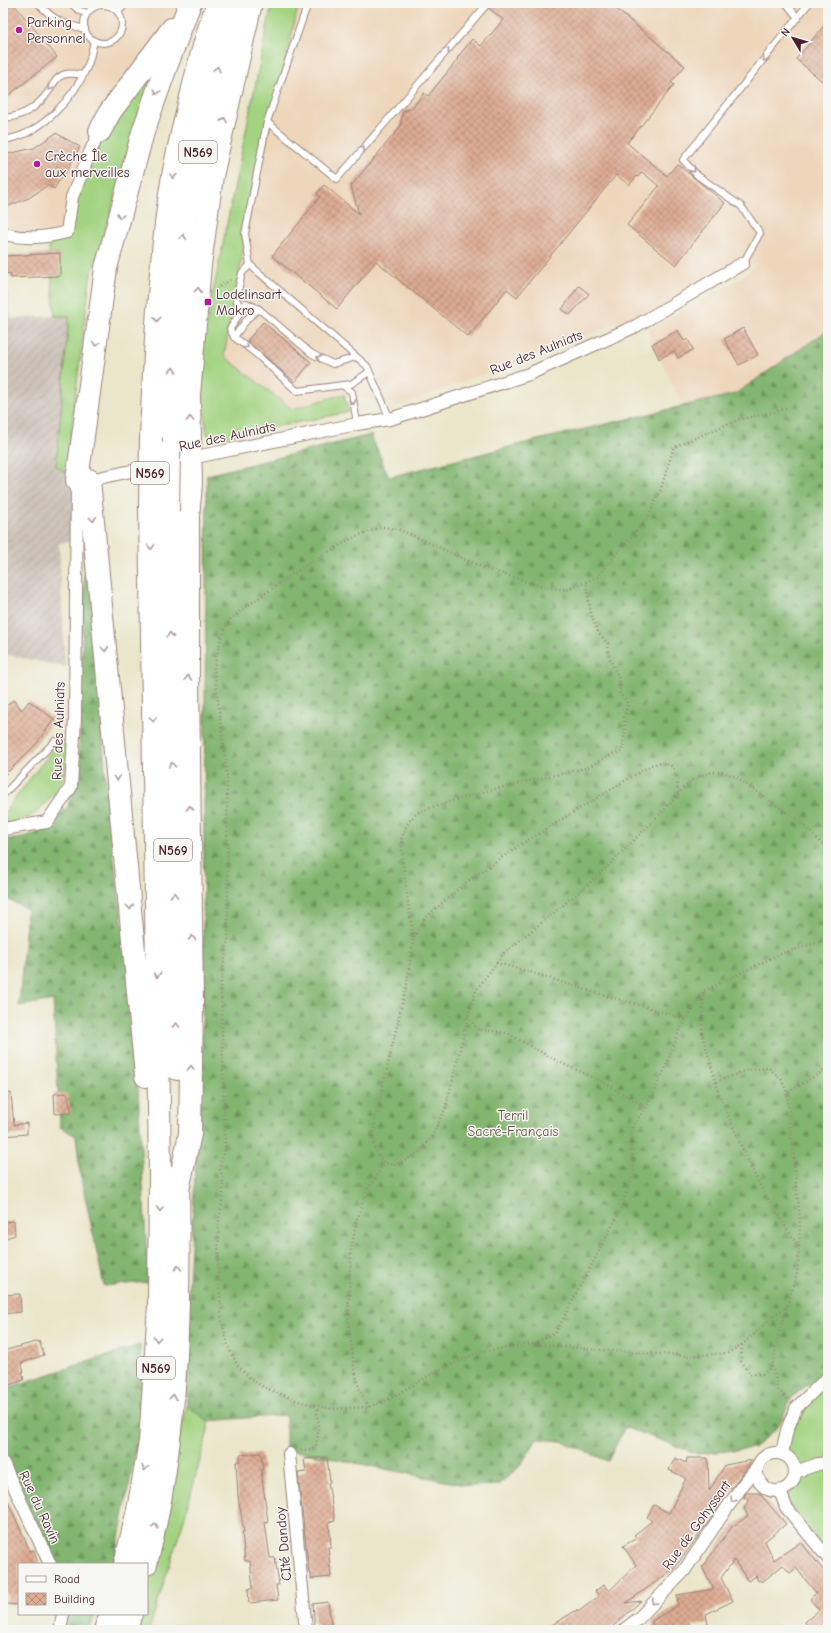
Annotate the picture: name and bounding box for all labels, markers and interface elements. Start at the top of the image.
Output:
place label: Parking Personnel [27,14,86,47]
north arrow [773,18,813,58]
marker: Parking Personnel [14,25,24,35]
text: N [778,25,793,39]
one-way arrow [442,48,449,55]
one-way arrow [762,54,769,61]
one-way arrow [212,66,221,73]
one-way arrow [48,84,55,91]
one-way arrow [153,88,162,95]
one-way arrow [219,117,228,123]
road number: N569 [179,141,217,163]
one-way arrow [358,146,365,154]
place label: Crèche Île aux merveilles [45,148,130,181]
marker: Crèche Île aux merveilles [32,159,42,169]
one-way arrow [688,166,695,173]
one-way arrow [170,173,178,179]
one-way arrow [116,213,125,220]
one-way arrow [178,234,187,240]
place label: Lodelinsart Makro [216,286,282,319]
one-way arrow [193,287,202,293]
marker: Lodelinsart Makro [203,297,213,307]
one-way arrow [152,316,161,322]
street label: Rue des Aulniats [487,326,585,379]
one-way arrow [91,341,100,347]
one-way arrow [241,341,248,348]
one-way arrow [316,355,324,363]
one-way arrow [168,367,177,373]
one-way arrow [349,399,357,405]
one-way arrow [186,416,194,422]
street label: Rue des Aulniats [177,418,277,455]
road number: N569 [131,462,169,484]
one-way arrow [88,516,97,522]
one-way arrow [147,544,155,550]
one-way arrow [166,632,174,638]
one-way arrow [101,645,110,652]
one-way arrow [184,675,192,681]
street label: Rue des Aulniats [48,681,69,781]
one-way arrow [149,716,157,722]
one-way arrow [168,762,176,768]
one-way arrow [113,775,122,781]
one-way arrow [186,805,194,811]
road number: N569 [154,839,192,861]
one-way arrow [170,892,178,898]
one-way arrow [125,904,134,910]
one-way arrow [188,935,196,941]
one-way arrow [153,972,161,978]
one-way arrow [172,1022,180,1028]
one-way arrow [187,1065,195,1071]
park label: Terril Sacré-Français [468,1107,559,1140]
one-way arrow [156,1206,164,1212]
one-way arrow [174,1265,182,1271]
one-way arrow [153,1336,162,1342]
road number: N569 [137,1357,175,1379]
one-way arrow [169,1394,178,1400]
one-way arrow [141,1465,150,1471]
street label: Rue du Ravin [15,1468,64,1546]
street label: Rue de Gohyssart [658,1477,735,1573]
one-way arrow [730,1496,738,1503]
street label: CIté Dandoy [272,1506,295,1582]
one-way arrow [150,1523,158,1529]
legend [18,1563,148,1615]
text: Road [54,1572,80,1586]
text: Building [54,1592,95,1606]
one-way arrow [651,1597,659,1605]

